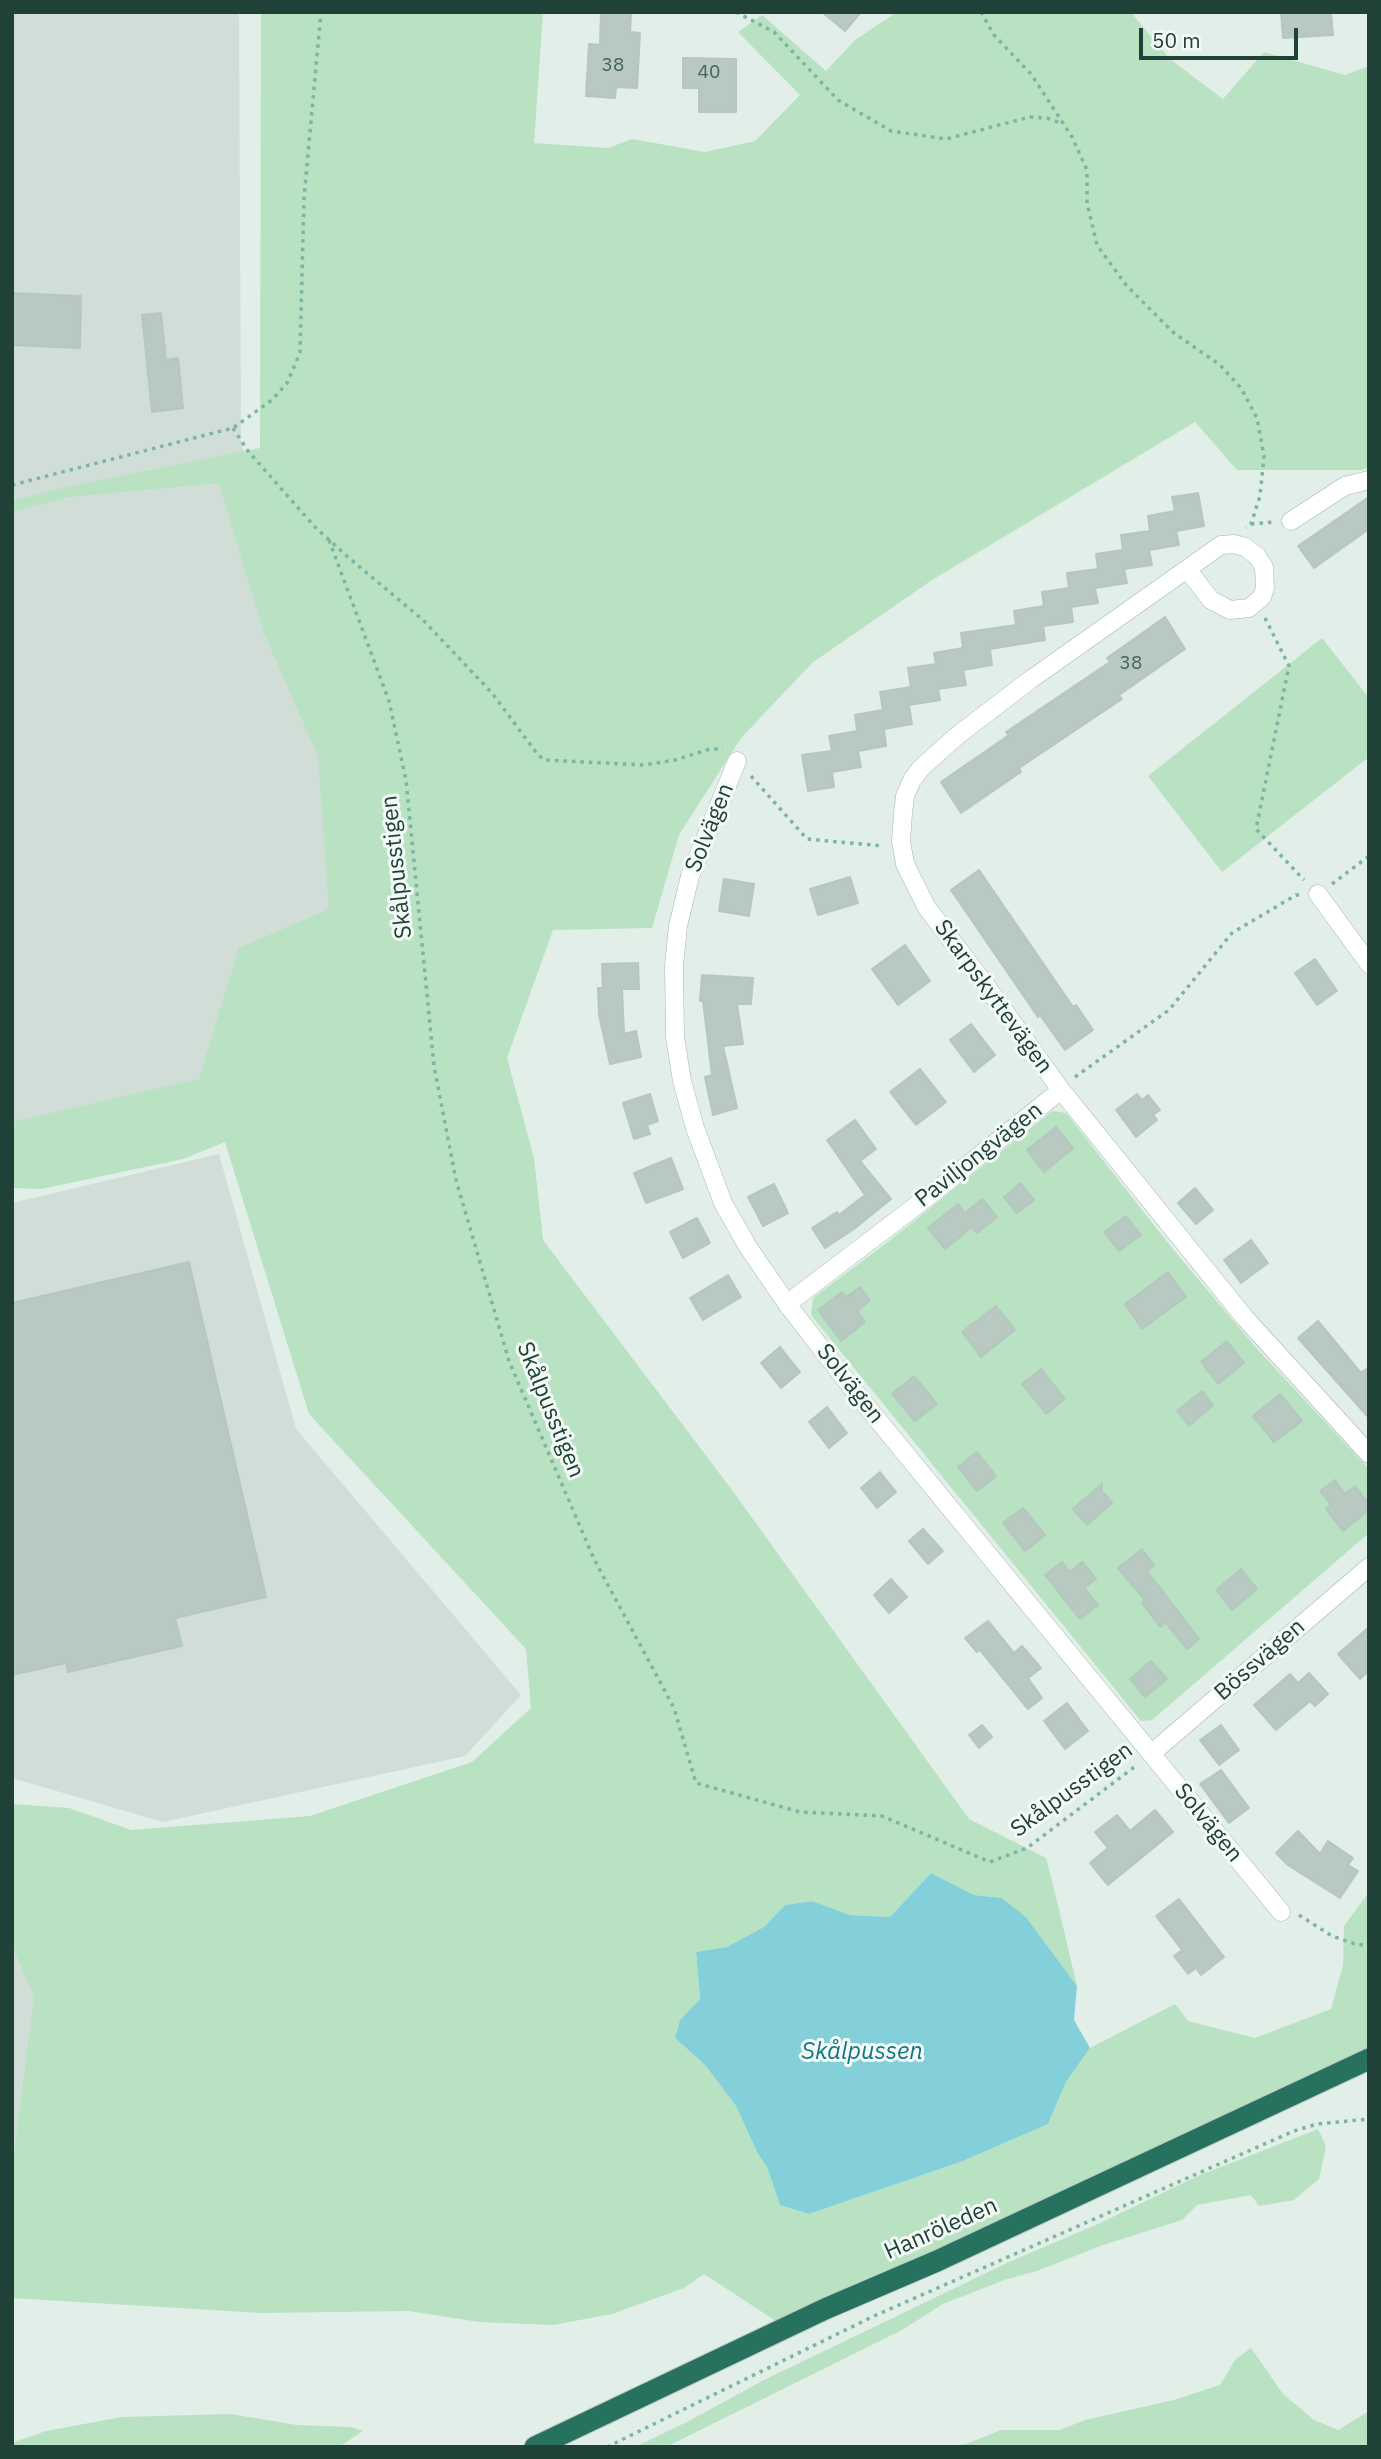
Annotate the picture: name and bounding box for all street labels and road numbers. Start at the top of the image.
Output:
street label: Solvägen [680,780,740,876]
street label: Skålpusstigen [376,794,418,940]
street label: Skarpskyttevägen [928,915,1058,1079]
street label: Paviljongvägen [910,1097,1048,1213]
street label: Skålpusstigen [510,1338,590,1482]
street label: Solvägen [810,1339,890,1429]
street label: Bössvägen [1209,1613,1311,1707]
street label: Skålpusstigen [1006,1737,1138,1843]
street label: Solvägen [1168,1778,1248,1868]
street label: Hanröleden [880,2192,1002,2266]

